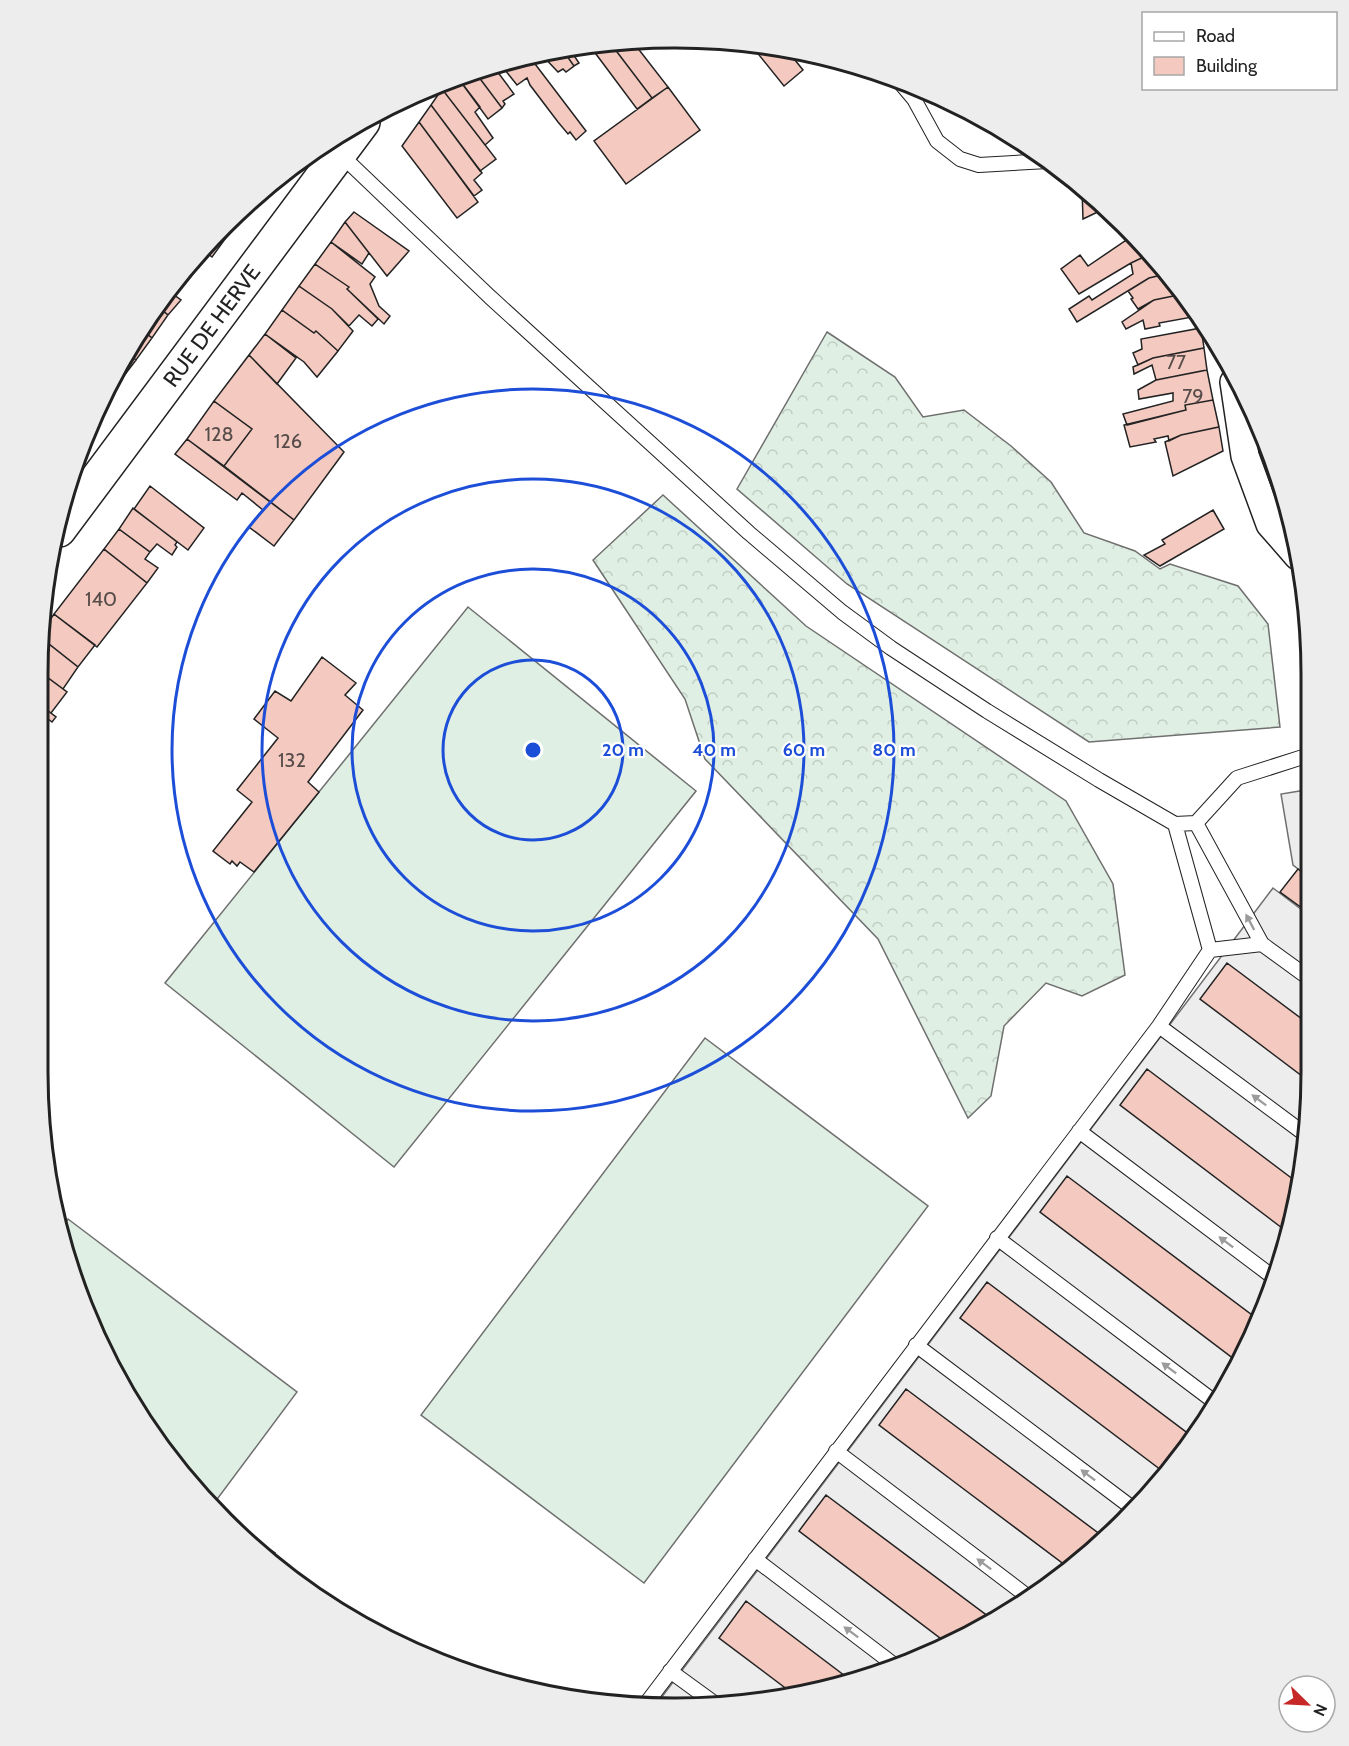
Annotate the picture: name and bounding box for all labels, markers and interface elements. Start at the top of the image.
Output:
legend [1142,12,1337,90]
text: Road [1196,25,1235,47]
text: Building [1196,55,1258,77]
street label: RUE DE HERVE [157,259,266,392]
house number: 77 [1166,350,1186,374]
house number: 79 [1182,384,1204,408]
house number: 128 [204,422,234,446]
house number: 126 [274,429,302,453]
house number: 140 [85,587,117,611]
text: 20 m [602,739,644,761]
text: 40 m [692,739,736,761]
text: 60 m [783,739,825,761]
text: 80 m [872,739,916,761]
centre of rings [523,740,543,760]
house number: 132 [278,748,306,772]
one-way arrow [1245,914,1255,931]
one-way arrow [1251,1094,1267,1107]
one-way arrow [1219,1237,1234,1249]
one-way arrow [1162,1362,1177,1374]
one-way arrow [1080,1469,1096,1481]
one-way arrow [976,1557,992,1570]
one-way arrow [843,1625,859,1638]
north arrow [1277,1674,1337,1734]
text: N [1309,1701,1331,1719]

